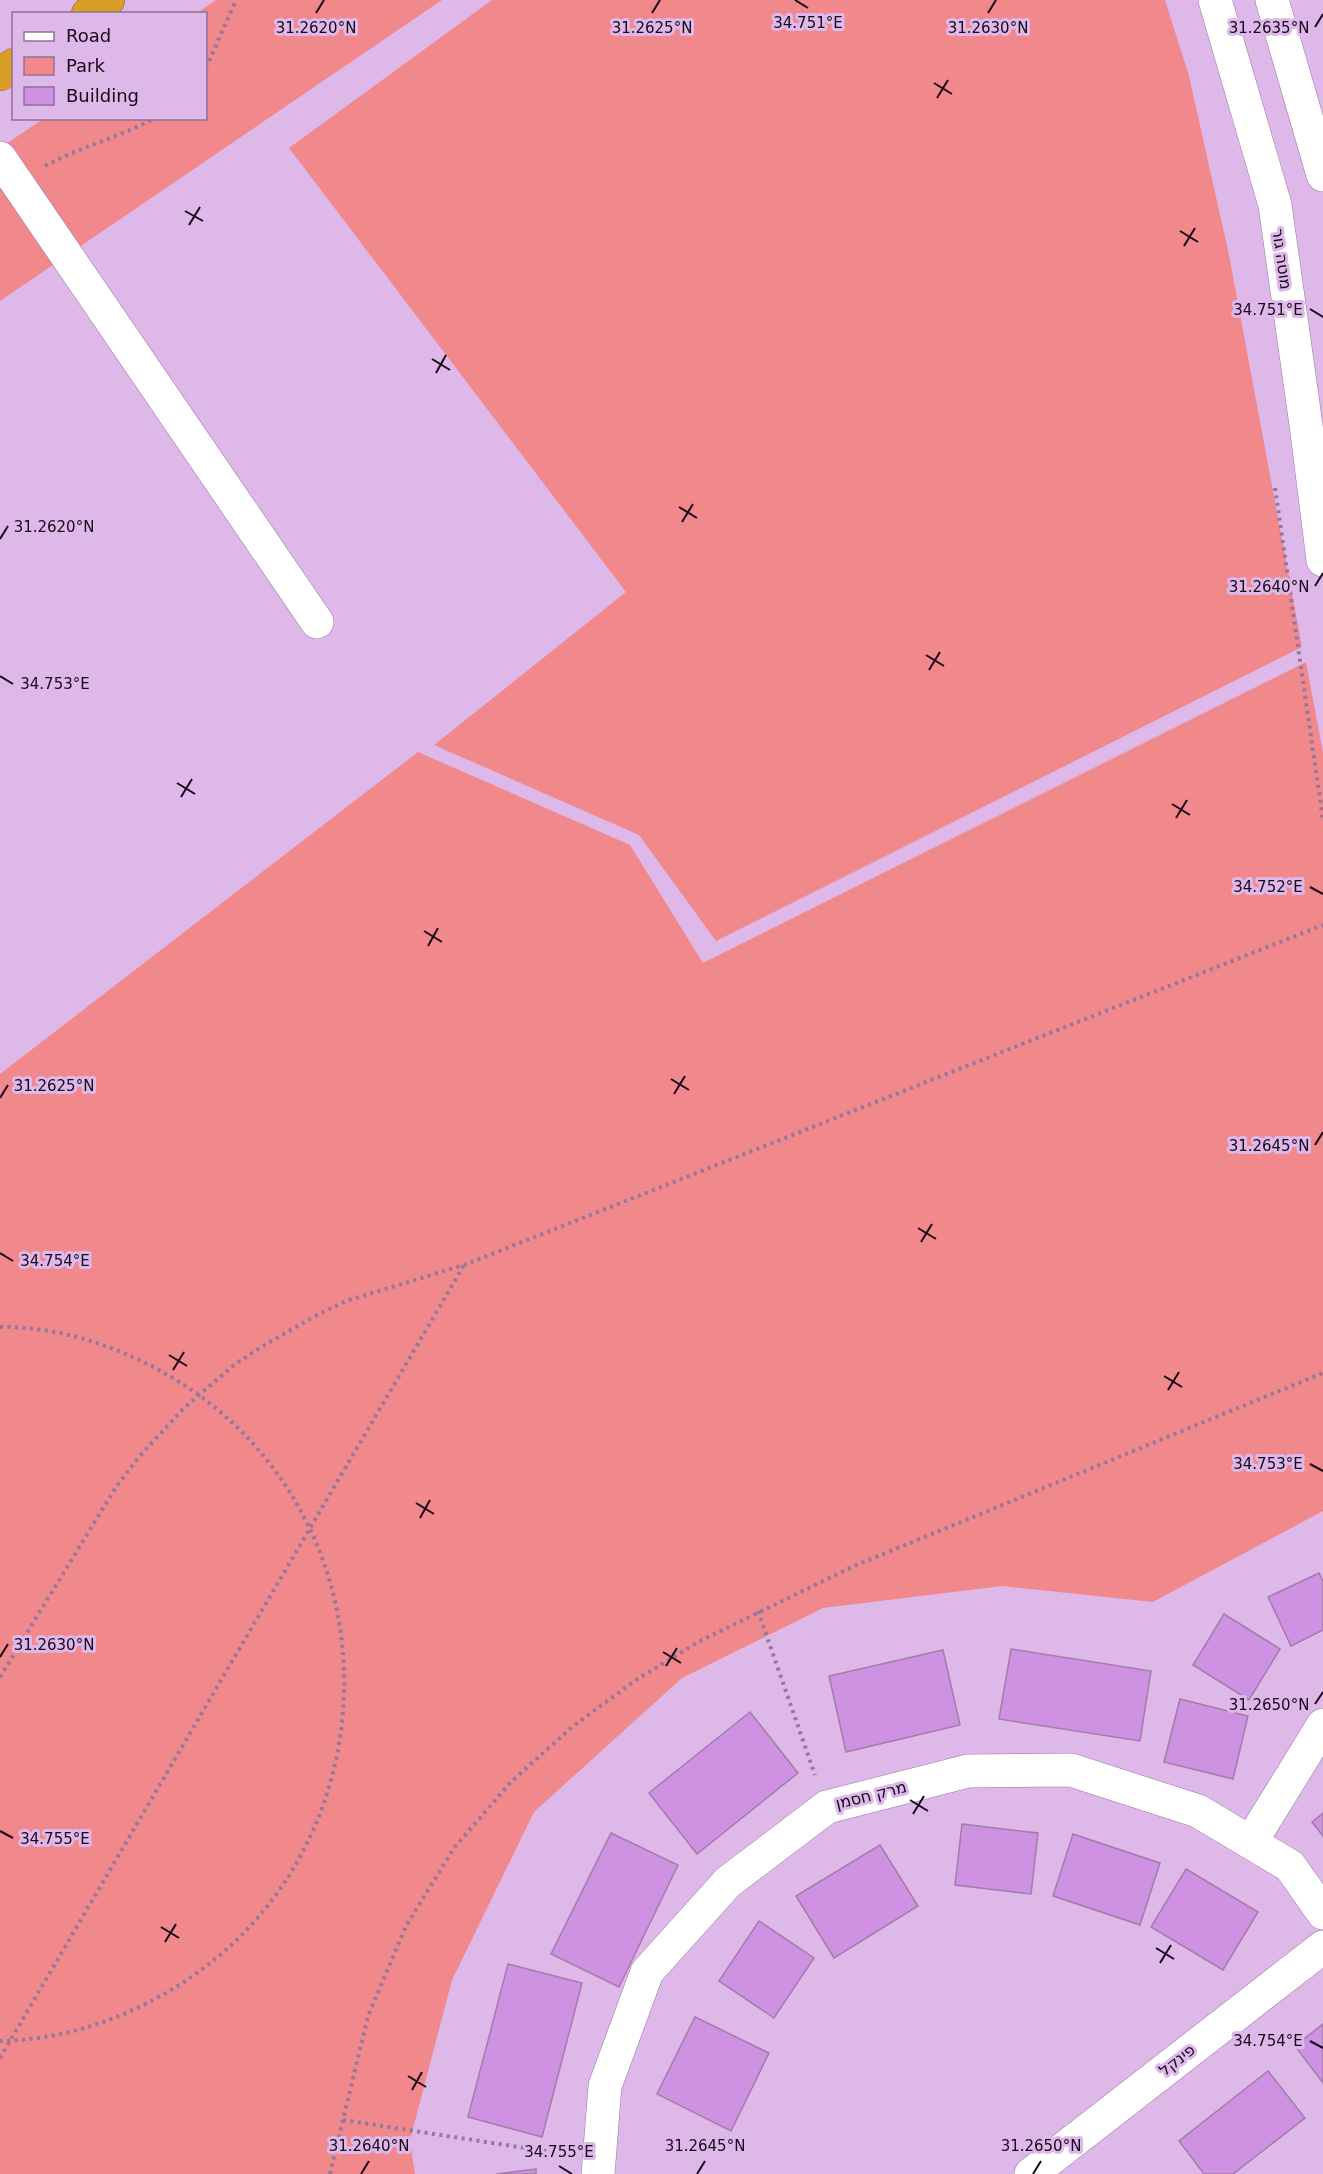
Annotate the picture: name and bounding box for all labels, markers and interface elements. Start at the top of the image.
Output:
legend [12,12,207,120]
text: 34.751°E [773,14,843,32]
text: 31.2620°N [276,19,356,37]
text: 31.2625°N [612,19,692,37]
text: 31.2630°N [948,19,1028,37]
text: 31.2635°N [1229,19,1309,37]
text: Road [66,25,111,46]
text: Park [66,55,105,76]
text: Building [66,85,139,106]
street label: מוטה גור [1268,227,1296,291]
text: 34.751°E [1233,301,1303,319]
text: 31.2620°N [14,518,94,536]
text: 31.2640°N [1229,578,1309,596]
text: 34.753°E [20,675,90,693]
text: 34.752°E [1233,878,1303,896]
text: 31.2625°N [14,1077,94,1095]
text: 31.2645°N [1229,1137,1309,1155]
text: 34.754°E [20,1252,90,1270]
text: 34.753°E [1233,1455,1303,1473]
text: 31.2630°N [14,1636,94,1654]
text: 31.2650°N [1229,1696,1309,1714]
street label: מרק חסמן [834,1777,908,1813]
text: 34.755°E [20,1830,90,1848]
text: 34.754°E [1233,2032,1303,2050]
street label: פינקל [1155,2040,1199,2080]
text: 31.2640°N [329,2137,409,2155]
text: 31.2645°N [665,2137,745,2155]
text: 31.2650°N [1001,2137,1081,2155]
text: 34.755°E [524,2143,594,2161]

